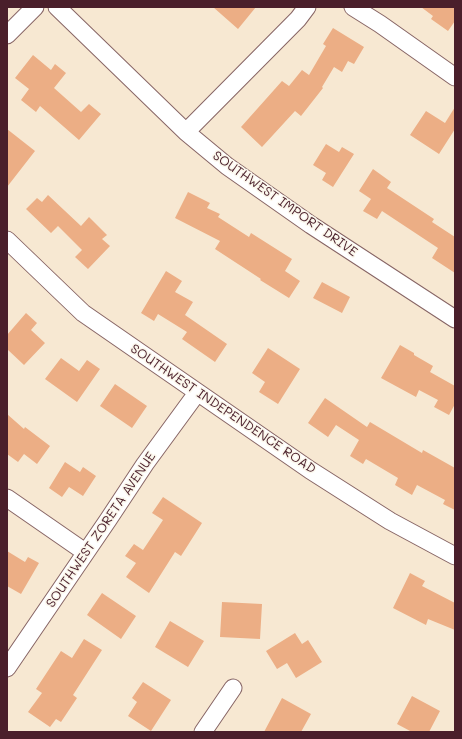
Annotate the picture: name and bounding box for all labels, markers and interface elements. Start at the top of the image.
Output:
street label: SOUTHWEST IMPORT DRIVE [210,148,360,260]
street label: SOUTHWEST INDEPENDENCE ROAD [127,341,319,477]
street label: SOUTHWEST ZORETA AVENUE [43,449,159,611]

